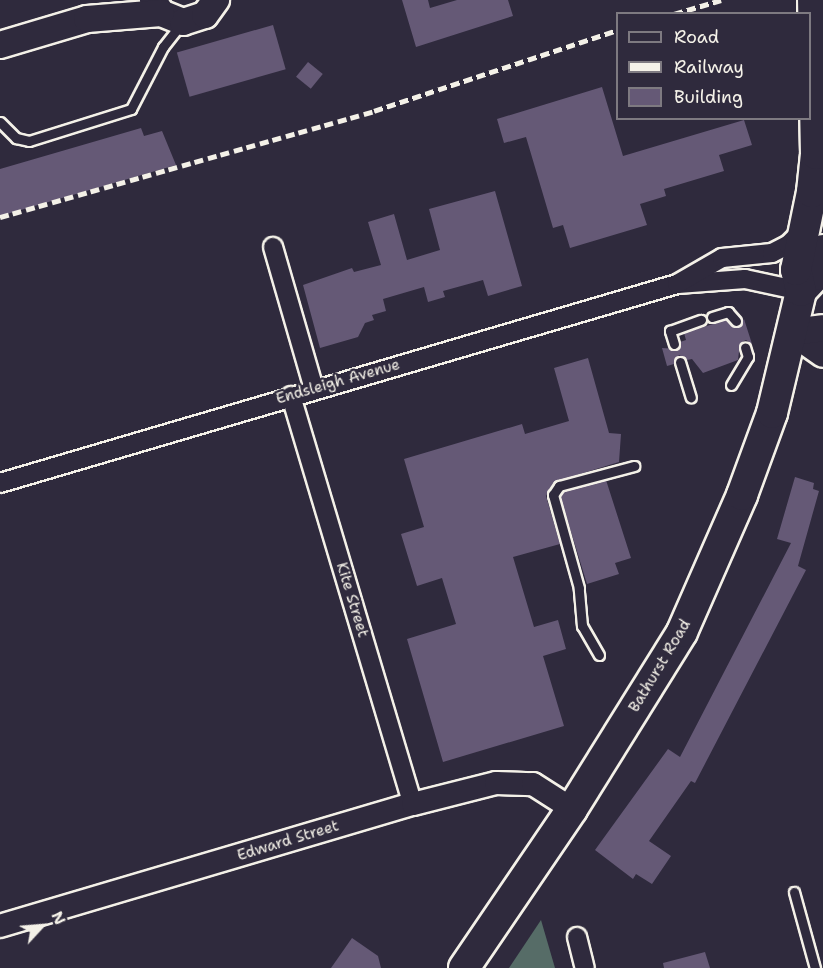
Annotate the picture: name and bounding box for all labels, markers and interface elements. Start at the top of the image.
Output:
legend [616,12,811,120]
text: Road [674,25,719,49]
text: Railway [674,55,744,79]
text: Building [674,85,743,109]
street label: Endsleigh Avenue [274,356,402,408]
street label: Kite Street [332,560,372,640]
street label: Bathurst Road [625,616,695,716]
street label: Edward Street [235,817,341,865]
north arrow [12,896,72,956]
text: N [46,908,71,928]

